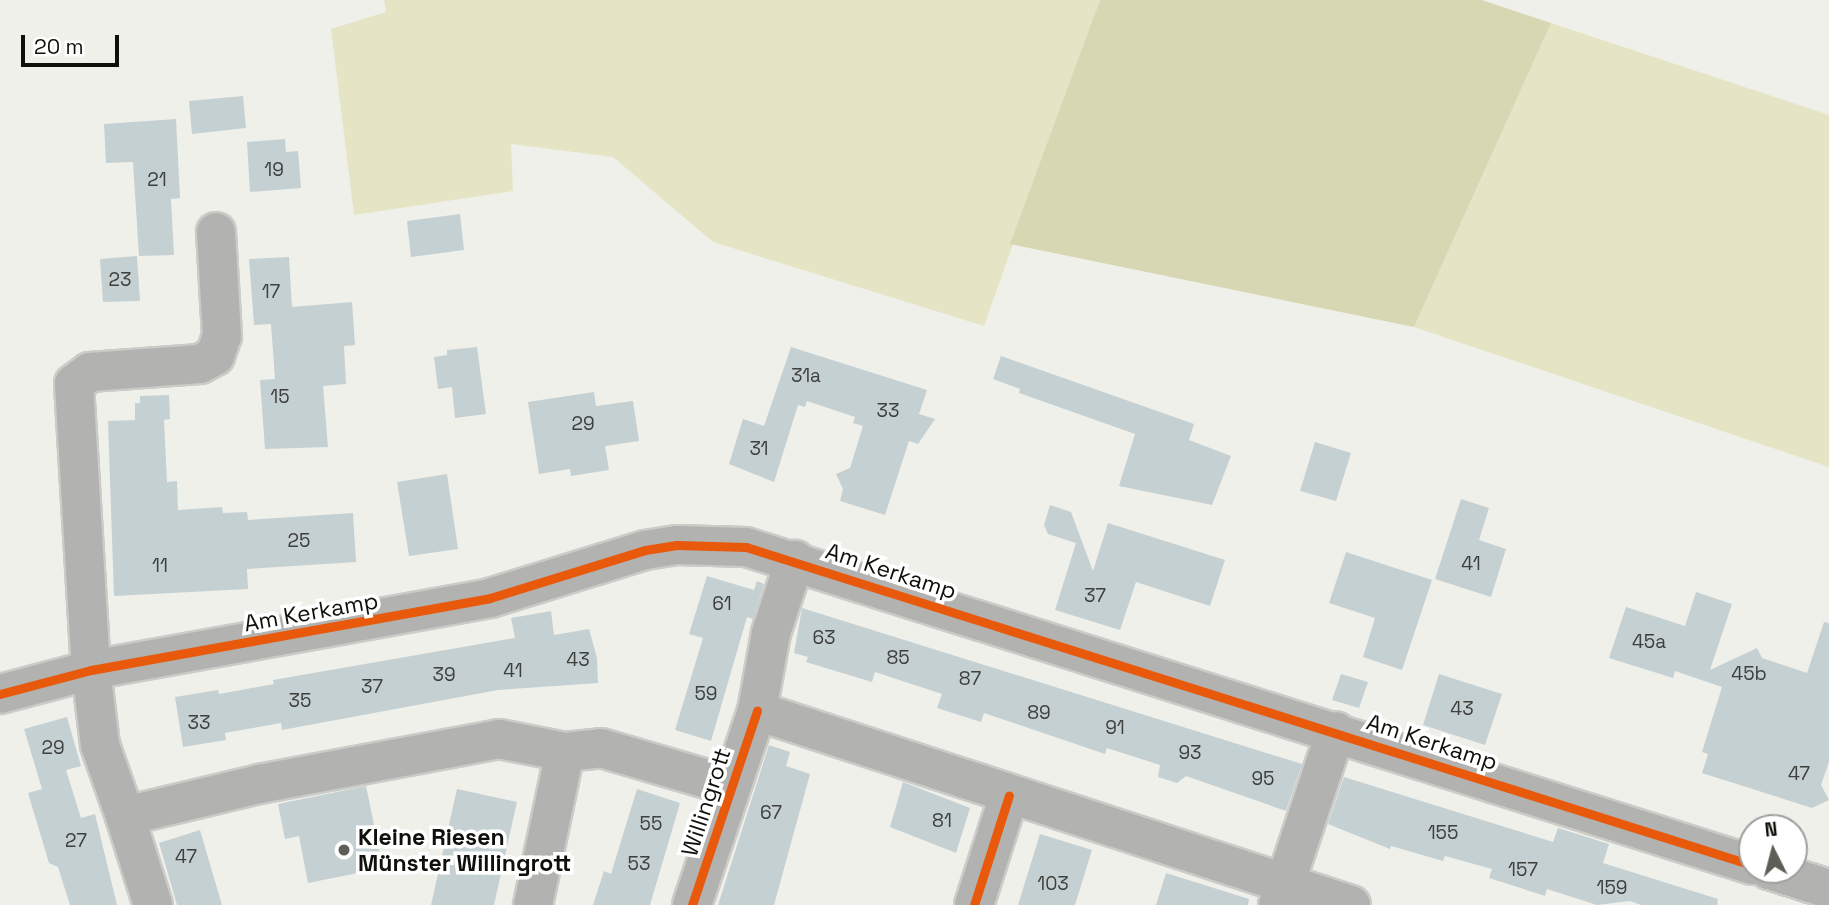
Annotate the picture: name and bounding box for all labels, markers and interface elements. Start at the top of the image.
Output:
scale bar [24,21,122,65]
text: 20 m [34,33,84,60]
house number: 19 [264,159,284,181]
house number: 21 [147,169,167,191]
house number: 23 [109,269,131,291]
house number: 17 [262,281,280,303]
house number: 31a [791,365,821,387]
house number: 15 [270,386,290,408]
house number: 33 [877,400,899,422]
house number: 29 [571,413,595,435]
house number: 31 [749,438,769,460]
house number: 25 [288,530,310,552]
street label: Am Kerkamp [822,537,960,605]
house number: 41 [1461,553,1481,575]
house number: 11 [152,555,168,577]
house number: 37 [1084,585,1106,607]
street label: Am Kerkamp [242,587,380,637]
house number: 61 [712,593,732,615]
house number: 63 [812,627,836,649]
house number: 45a [1632,631,1666,653]
house number: 85 [886,647,910,669]
house number: 43 [566,649,590,671]
house number: 41 [503,660,523,682]
house number: 45b [1731,663,1767,685]
house number: 39 [432,664,456,686]
house number: 87 [959,668,981,690]
house number: 37 [361,676,383,698]
house number: 59 [694,683,718,705]
house number: 35 [289,690,311,712]
house number: 43 [1450,698,1474,720]
house number: 89 [1027,702,1051,724]
street label: Am Kerkamp [1363,708,1501,776]
house number: 33 [188,712,210,734]
house number: 91 [1105,717,1125,739]
house number: 29 [41,737,65,759]
house number: 93 [1178,742,1202,764]
street label: Willingrott [676,744,736,860]
house number: 47 [1788,763,1810,785]
house number: 95 [1251,768,1275,790]
house number: 67 [760,802,782,824]
house number: 81 [932,810,952,832]
house number: 55 [640,813,662,835]
north arrow [1738,814,1808,884]
text: N [1763,817,1779,843]
house number: 155 [1428,822,1458,844]
place label: Kleine Riesen Münster Willingrott [358,823,571,877]
house number: 27 [65,830,87,852]
marker: Kleine Riesen Münster Willingrott [336,842,352,858]
house number: 47 [175,846,197,868]
house number: 53 [628,853,650,875]
house number: 157 [1508,859,1538,881]
house number: 103 [1037,873,1069,895]
house number: 159 [1597,877,1627,899]

